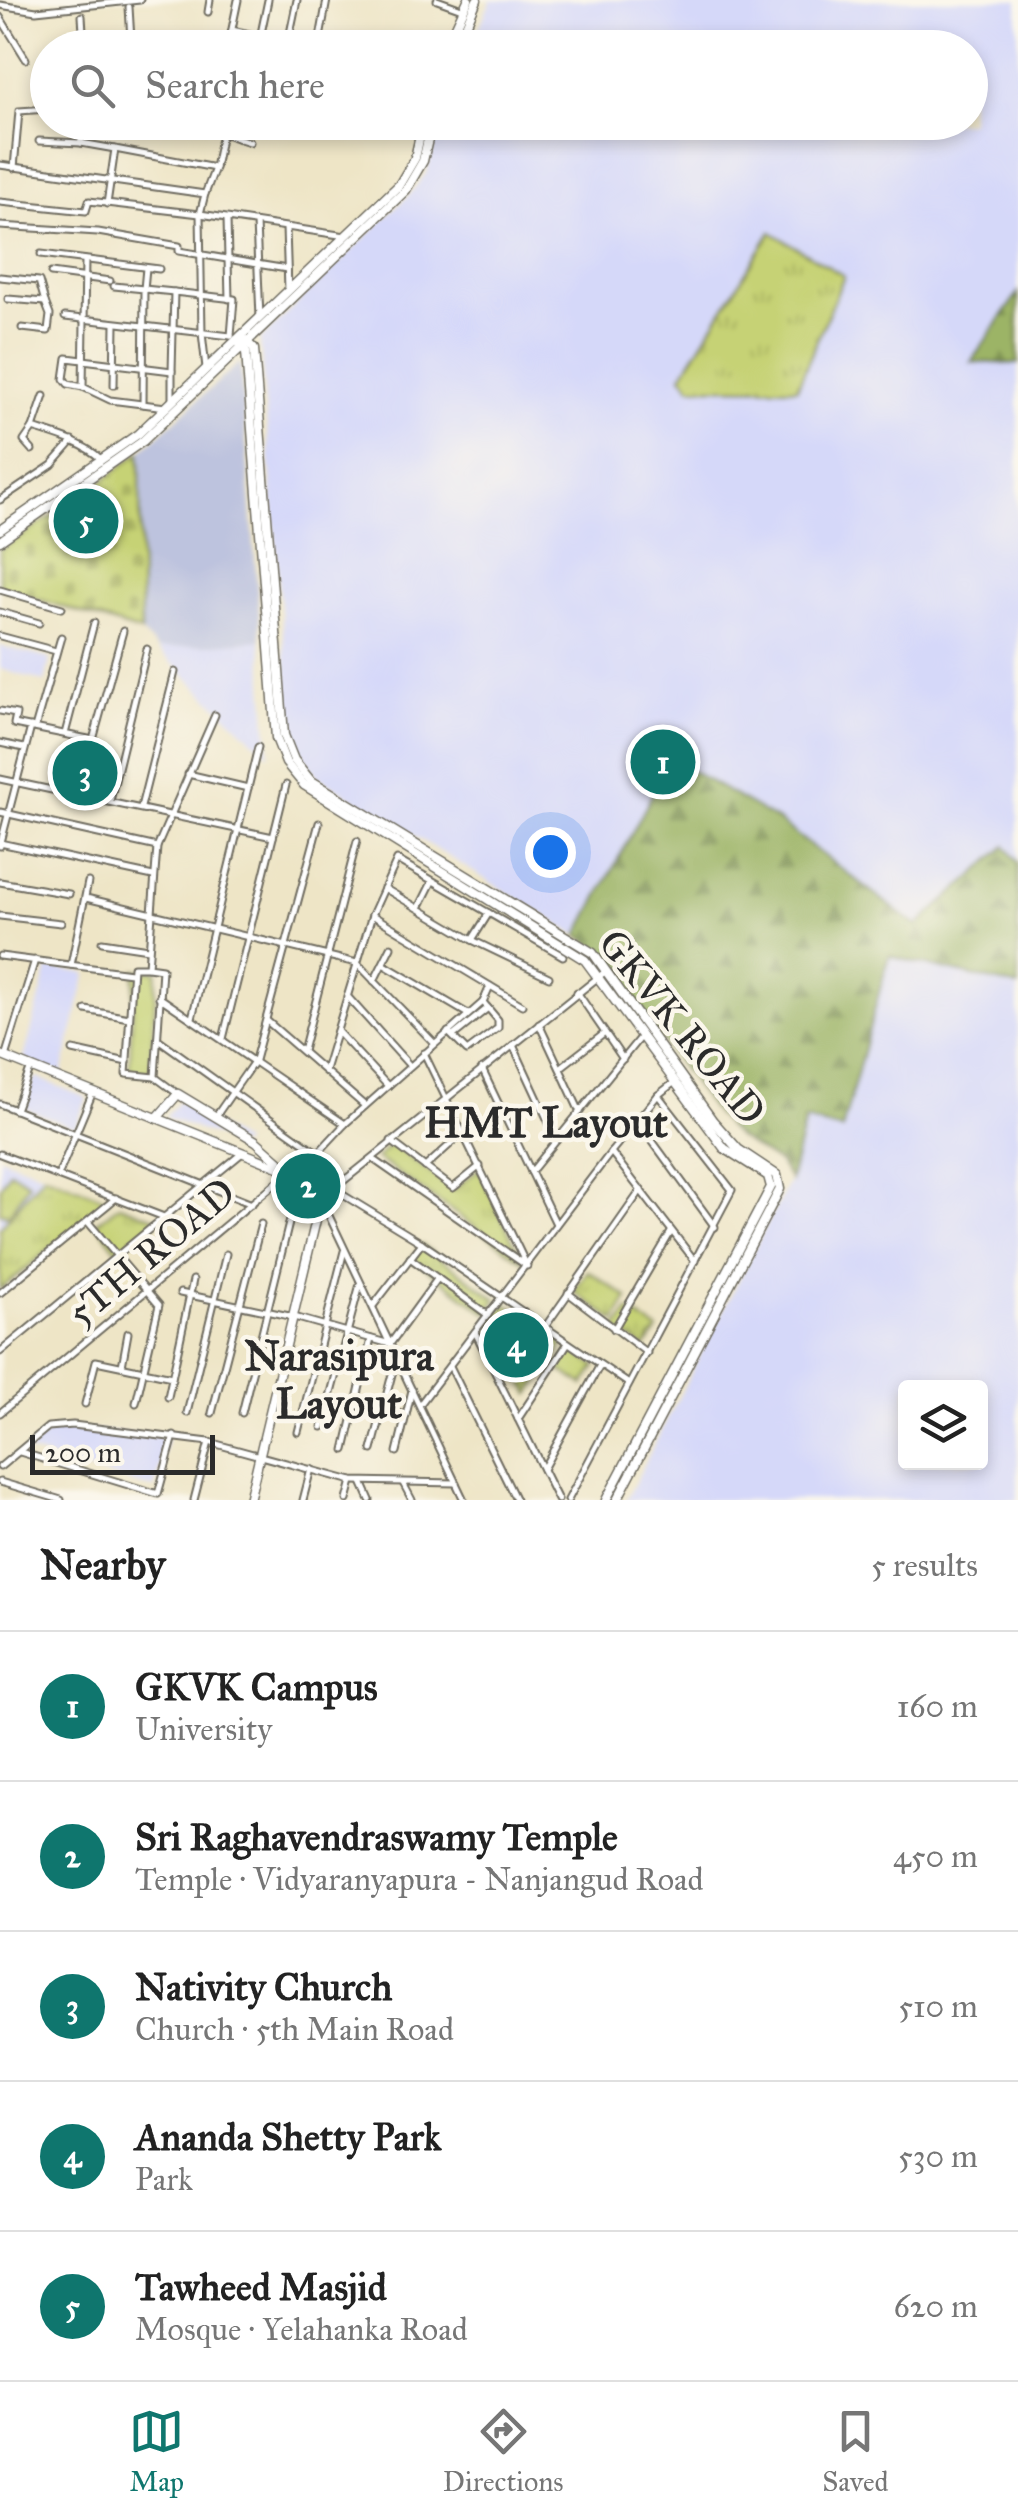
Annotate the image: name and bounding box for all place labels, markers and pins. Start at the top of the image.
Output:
pin: 5 [54,484,118,558]
pin: 1 [630,724,696,800]
pin: 3 [52,736,118,810]
pin: 2 [276,1148,340,1224]
pin: 4 [484,1308,548,1382]

